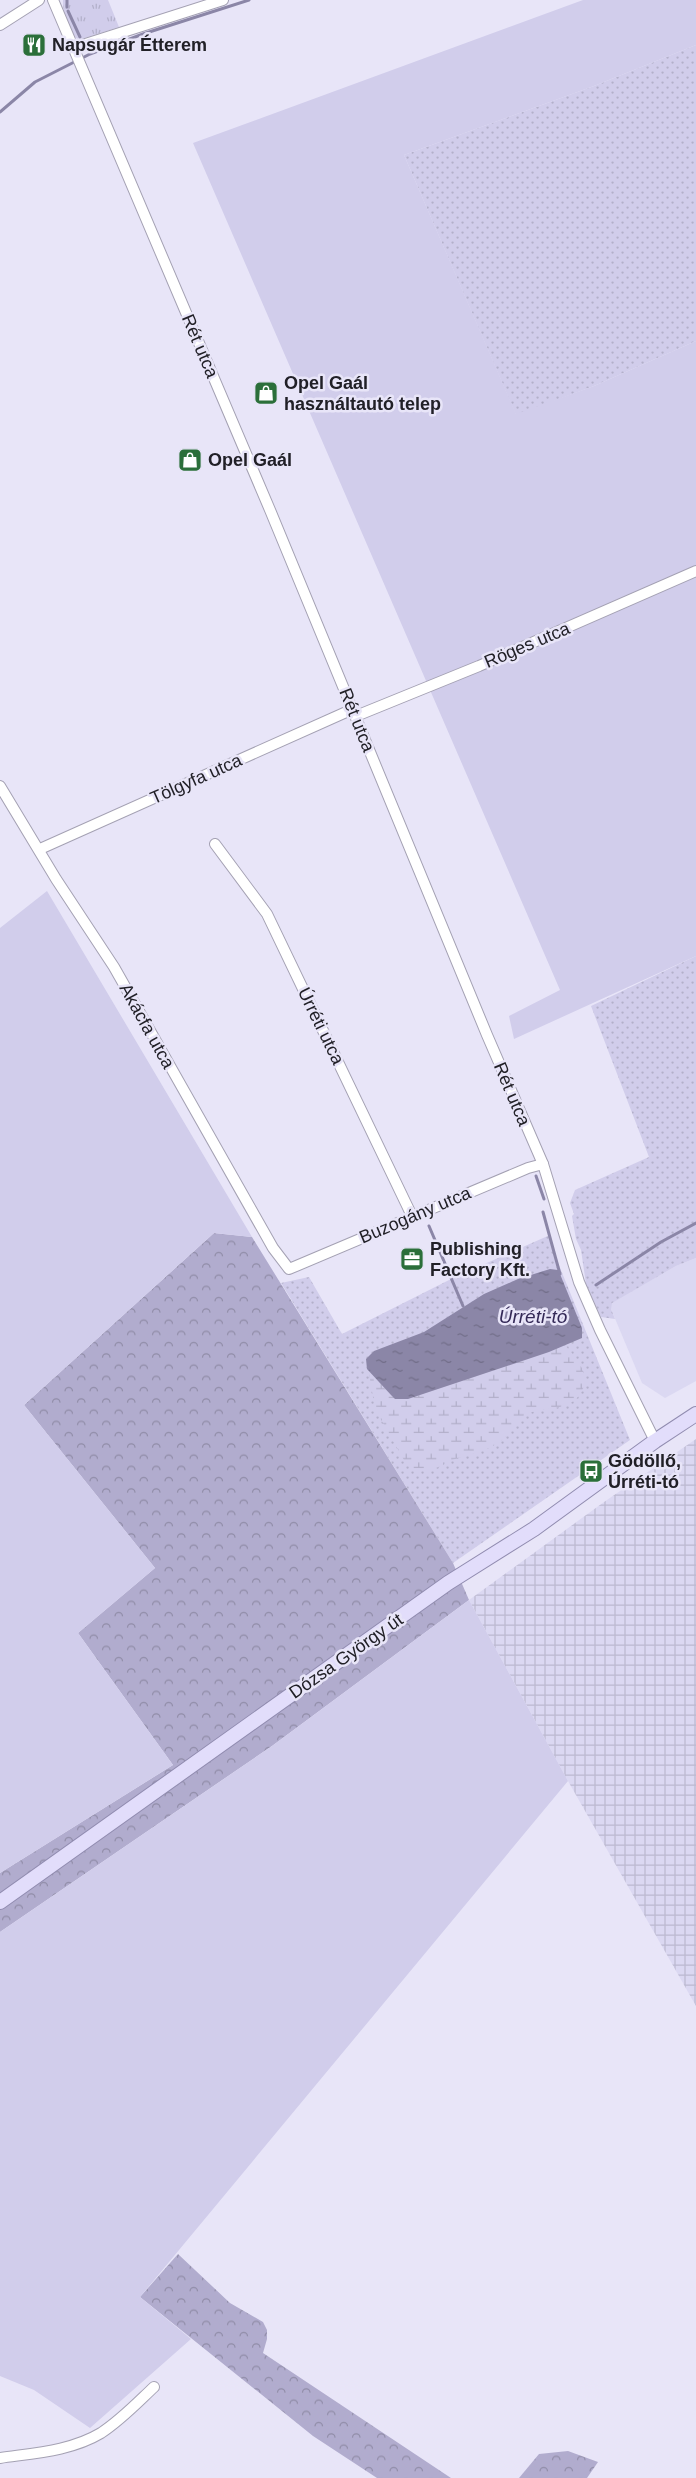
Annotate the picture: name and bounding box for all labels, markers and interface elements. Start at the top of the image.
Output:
restaurant icon: Napsugár Étterem [21,32,47,58]
place label: Napsugár Étterem [52,34,207,55]
street label: Rét utca [178,311,223,382]
place label: Opel Gaál használtautó telep [284,373,441,414]
shop icon: Opel Gaál használtautó telep [253,380,279,406]
shop icon: Opel Gaál [177,447,203,473]
place label: Opel Gaál [208,450,292,470]
street label: Röges utca [481,618,574,672]
street label: Rét utca [335,685,379,756]
street label: Tölgyfa utca [147,750,246,808]
street label: Akácfa utca [115,980,179,1073]
street label: Úrréti utca [294,984,350,1069]
street label: Rét utca [490,1059,535,1130]
street label: Buzogány utca [356,1182,475,1247]
place label: Publishing Factory Kft. [430,1239,530,1280]
office icon: Publishing Factory Kft. [399,1246,425,1272]
water label: Úrréti-tó [499,1306,568,1327]
place label: Gödöllő, Úrréti-tó [608,1451,681,1492]
bus stop icon: Gödöllő, Úrréti-tó [578,1458,604,1484]
street label: Dózsa György út [285,1609,407,1703]

